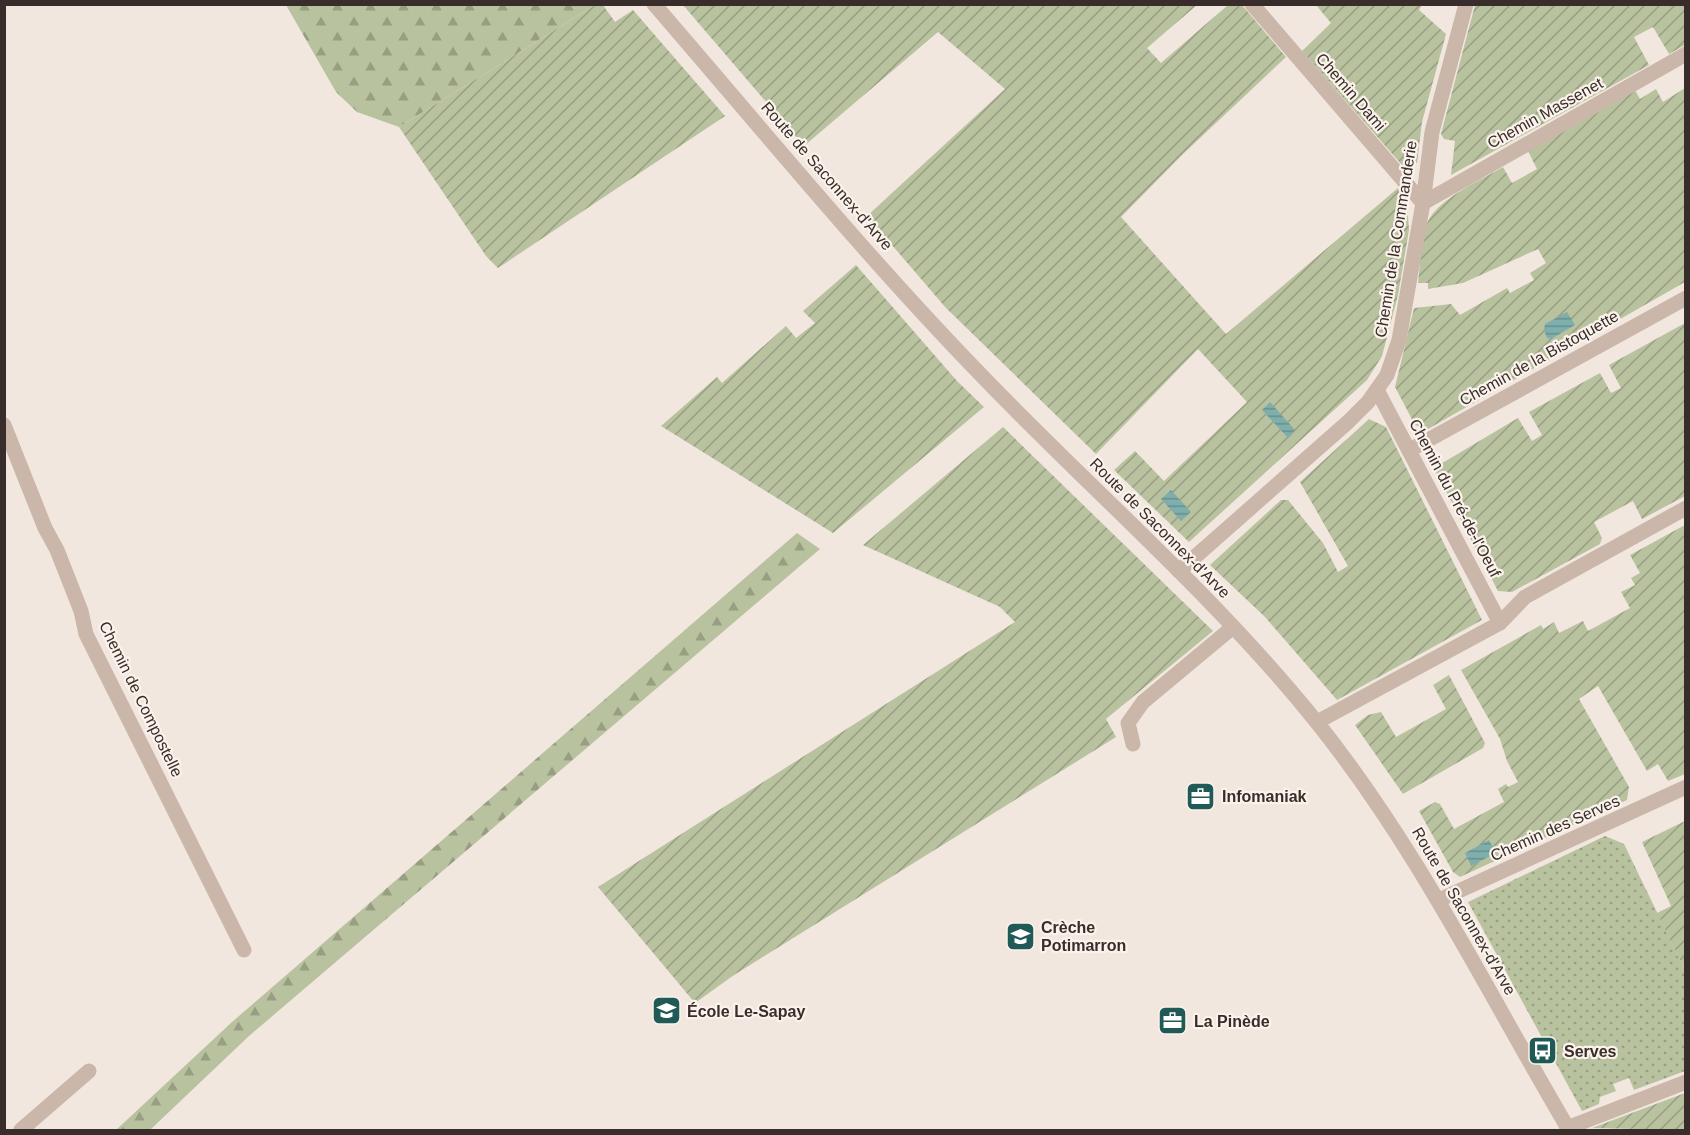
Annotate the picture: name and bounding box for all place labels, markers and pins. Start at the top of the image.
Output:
office icon: Infomaniak [1185,780,1217,812]
place label: Infomaniak [1222,788,1307,805]
place label: Crèche Potimarron [1041,919,1126,954]
school or university icon: Crèche Potimarron [1004,920,1036,952]
school or university icon: École Le-Sapay [650,995,682,1027]
place label: École Le-Sapay [687,1002,805,1020]
office icon: La Pinède [1157,1005,1189,1037]
place label: La Pinède [1194,1013,1270,1030]
bus stop icon: Serves [1527,1035,1559,1067]
place label: Serves [1564,1043,1617,1060]

